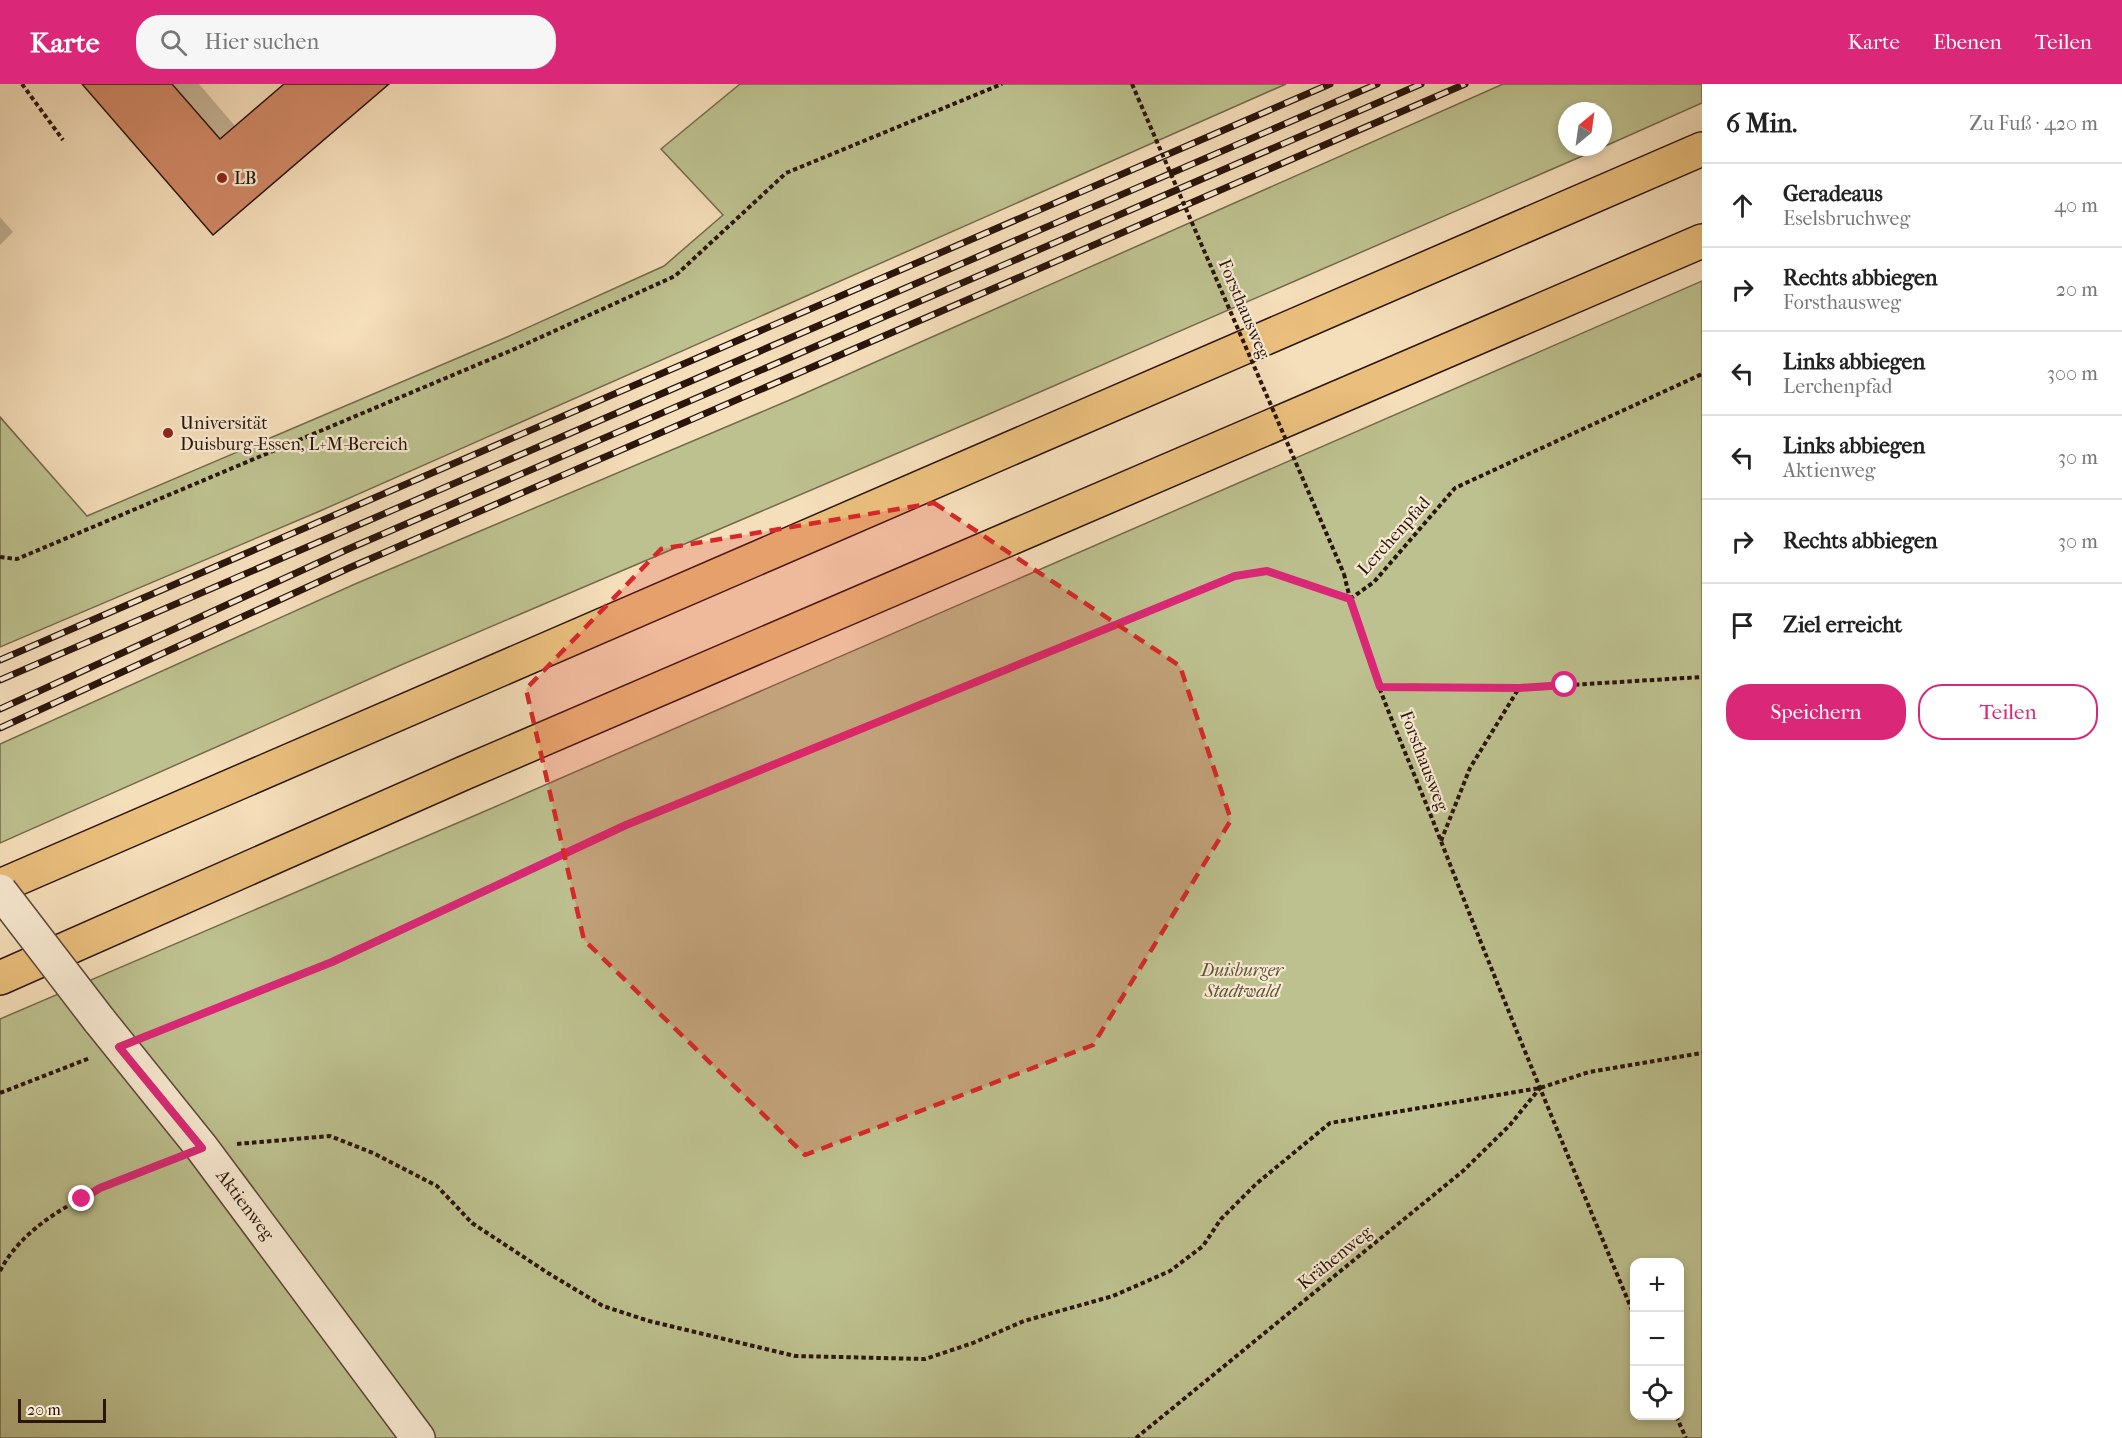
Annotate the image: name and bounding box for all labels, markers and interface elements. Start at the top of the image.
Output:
search box [136,15,556,69]
text: Karte [30,26,100,59]
icon: search [157,26,190,59]
text: Hier suchen [205,29,319,55]
text: Karte [1848,30,1900,54]
text: Ebenen [1933,30,2002,54]
text: Teilen [2035,30,2092,54]
north arrow [1558,102,1612,156]
text: 6 Min. [1726,108,1797,139]
text: Zu Fuß · 420 m [1969,112,2098,135]
place label: LB [234,168,257,189]
marker: LB [215,171,229,185]
text: Geradeaus [1783,181,1883,207]
icon: ahead [1726,189,1759,222]
text: 40 m [2054,194,2098,217]
text: Eselsbruchweg [1783,207,1910,230]
street label: Forsthausweg [1214,256,1275,362]
text: Rechts abbiegen [1783,265,1938,291]
icon: right [1726,273,1759,306]
text: 20 m [2056,278,2098,301]
text: Forsthausweg [1783,291,1901,314]
text: Links abbiegen [1783,349,1925,375]
icon: left [1726,357,1759,390]
text: 300 m [2047,362,2098,385]
text: Lerchenpfad [1783,375,1892,398]
place label: Universität Duisburg-Essen, L+M-Bereich [180,413,408,455]
marker: Universität Duisburg-Essen, L+M-Bereich [161,426,175,440]
text: Links abbiegen [1783,433,1925,459]
icon: left [1726,441,1759,474]
text: 30 m [2058,446,2098,469]
text: Aktienweg [1783,459,1875,482]
street label: Lerchenpfad [1353,492,1435,580]
icon: right [1726,525,1759,558]
text: Rechts abbiegen [1783,528,1938,554]
text: 30 m [2058,530,2098,553]
icon: arrive [1726,609,1759,642]
text: Ziel erreicht [1783,612,1902,638]
route start [1551,671,1577,697]
button: Speichern [1726,684,1906,740]
button: Teilen [1918,684,2098,740]
street label: Forsthausweg [1395,708,1453,815]
park label: Duisburger Stadtwald [1200,960,1285,1002]
street label: Aktienweg [211,1165,279,1245]
route end [68,1185,94,1211]
street label: Krähenweg [1294,1221,1377,1294]
map controls [1630,1258,1684,1420]
button: + [1630,1258,1684,1312]
button: − [1630,1312,1684,1366]
button: locate [1630,1366,1684,1420]
scale bar [18,1396,106,1424]
text: 20 m [27,1400,61,1419]

